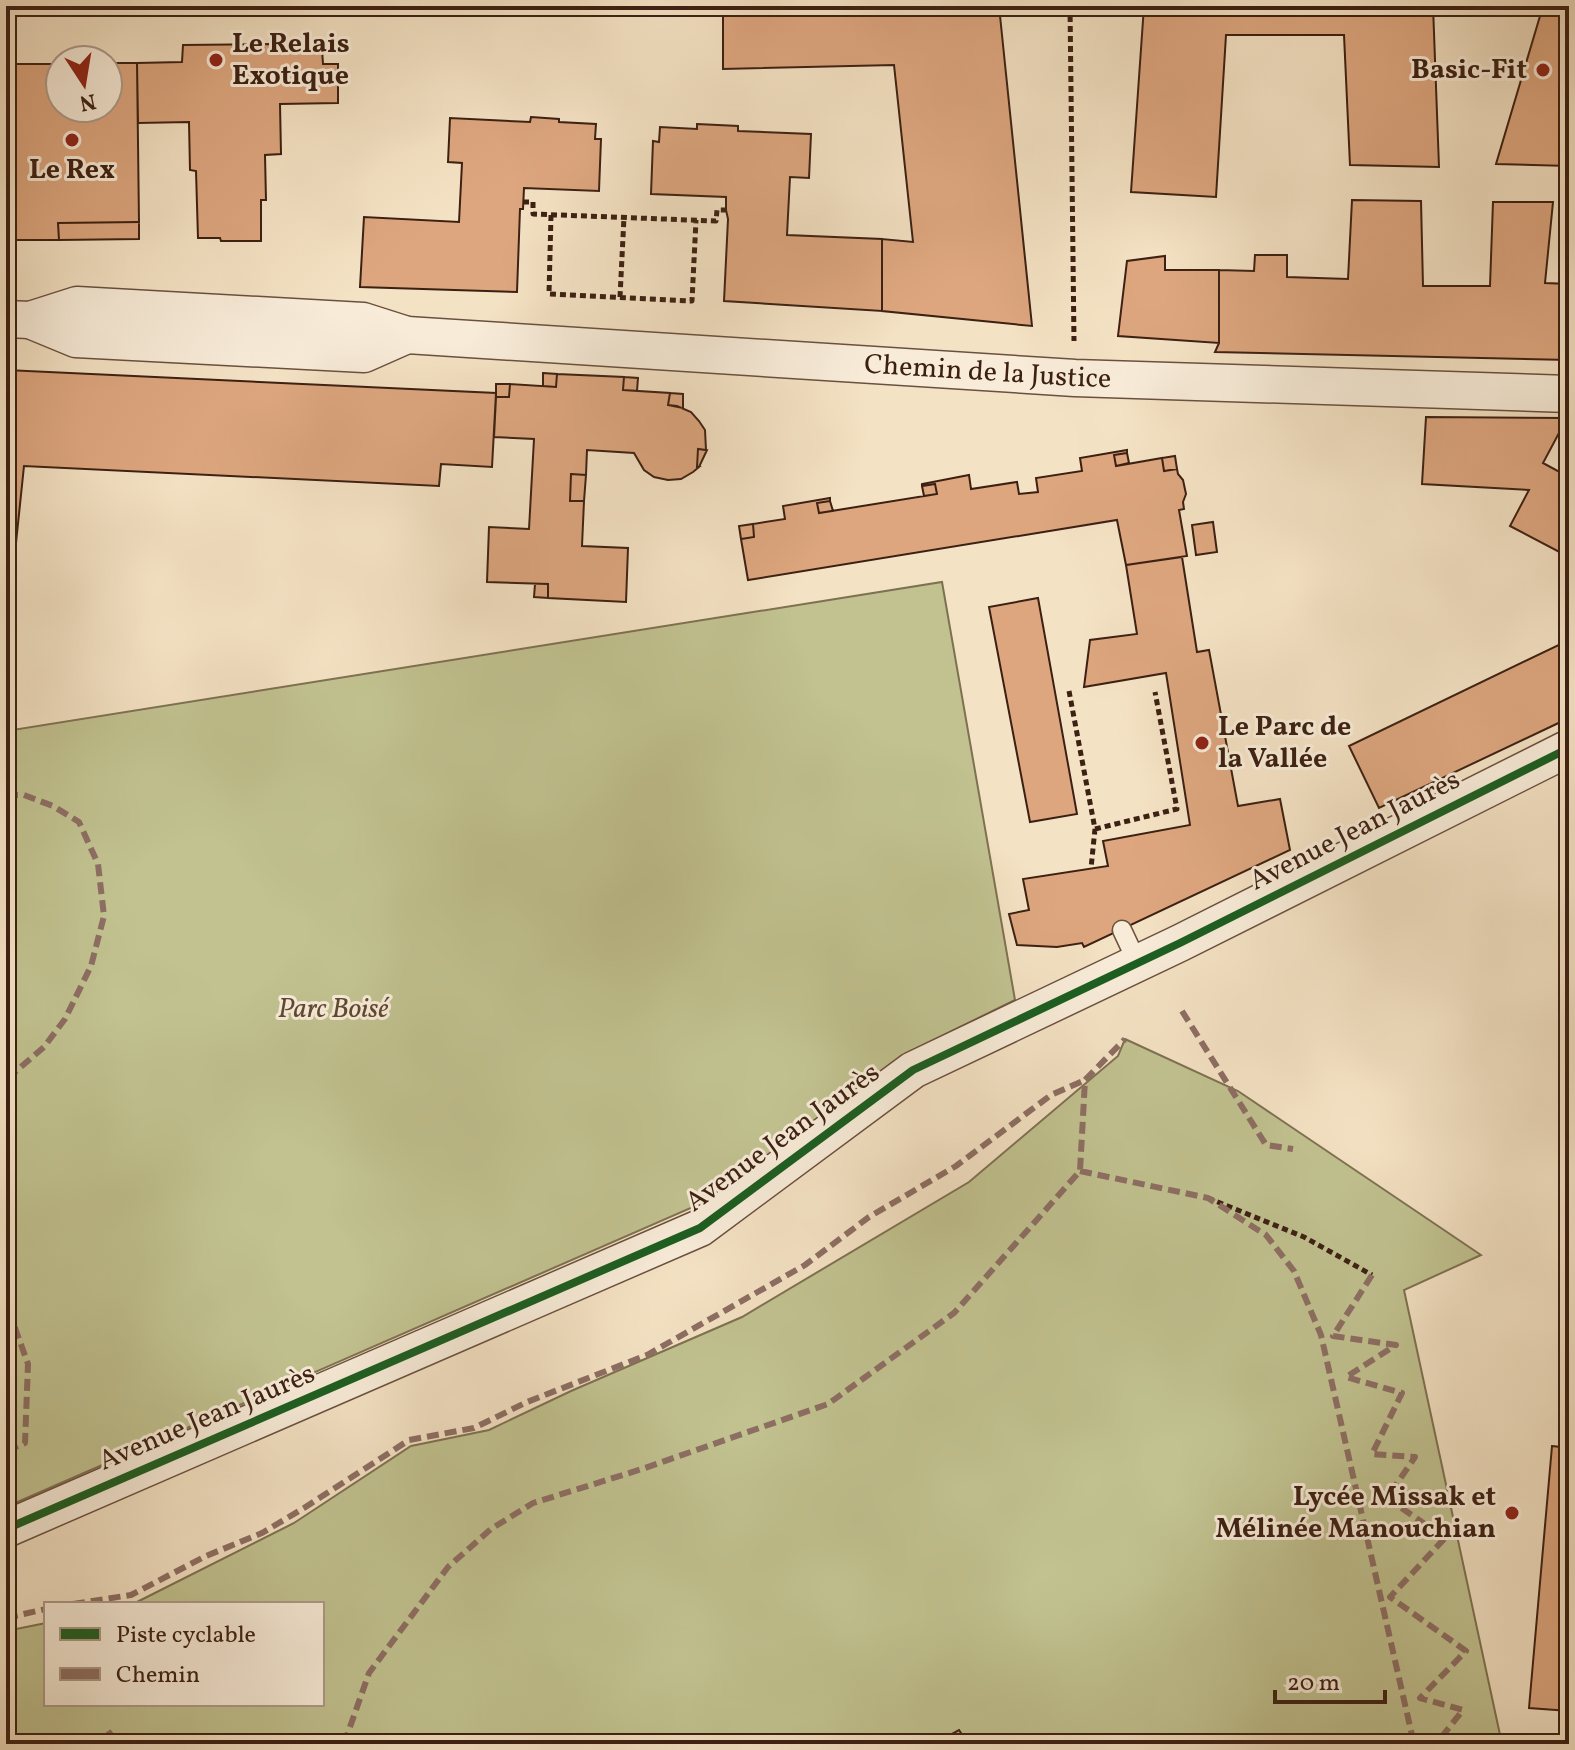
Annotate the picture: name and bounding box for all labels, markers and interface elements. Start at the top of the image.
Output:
place label: Le Relais Exotique [232,25,350,96]
north arrow [44,44,124,124]
marker: Le Relais Exotique [207,51,225,69]
place label: Basic-Fit [1411,51,1527,90]
marker: Basic-Fit [1534,61,1552,79]
text: N [77,84,99,118]
marker: Le Rex [63,131,81,149]
place label: Le Rex [29,151,115,190]
street label: Chemin de la Justice [863,345,1112,399]
place label: Le Parc de la Vallée [1218,708,1351,779]
marker: Le Parc de la Vallée [1193,734,1211,752]
street label: Avenue Jean Jaurès [1243,761,1467,901]
park label: Parc Boisé [278,990,390,1029]
street label: Avenue Jean Jaurès [678,1054,888,1222]
street label: Avenue Jean Jaurès [93,1355,321,1481]
place label: Lycée Missak et Mélinée Manouchian [1215,1478,1496,1549]
marker: Lycée Missak et Mélinée Manouchian [1503,1504,1521,1522]
legend [44,1602,324,1706]
text: Piste cyclable [116,1619,256,1653]
scale bar [1275,1654,1385,1704]
text: Chemin [116,1659,200,1693]
text: 20 m [1287,1667,1340,1701]

